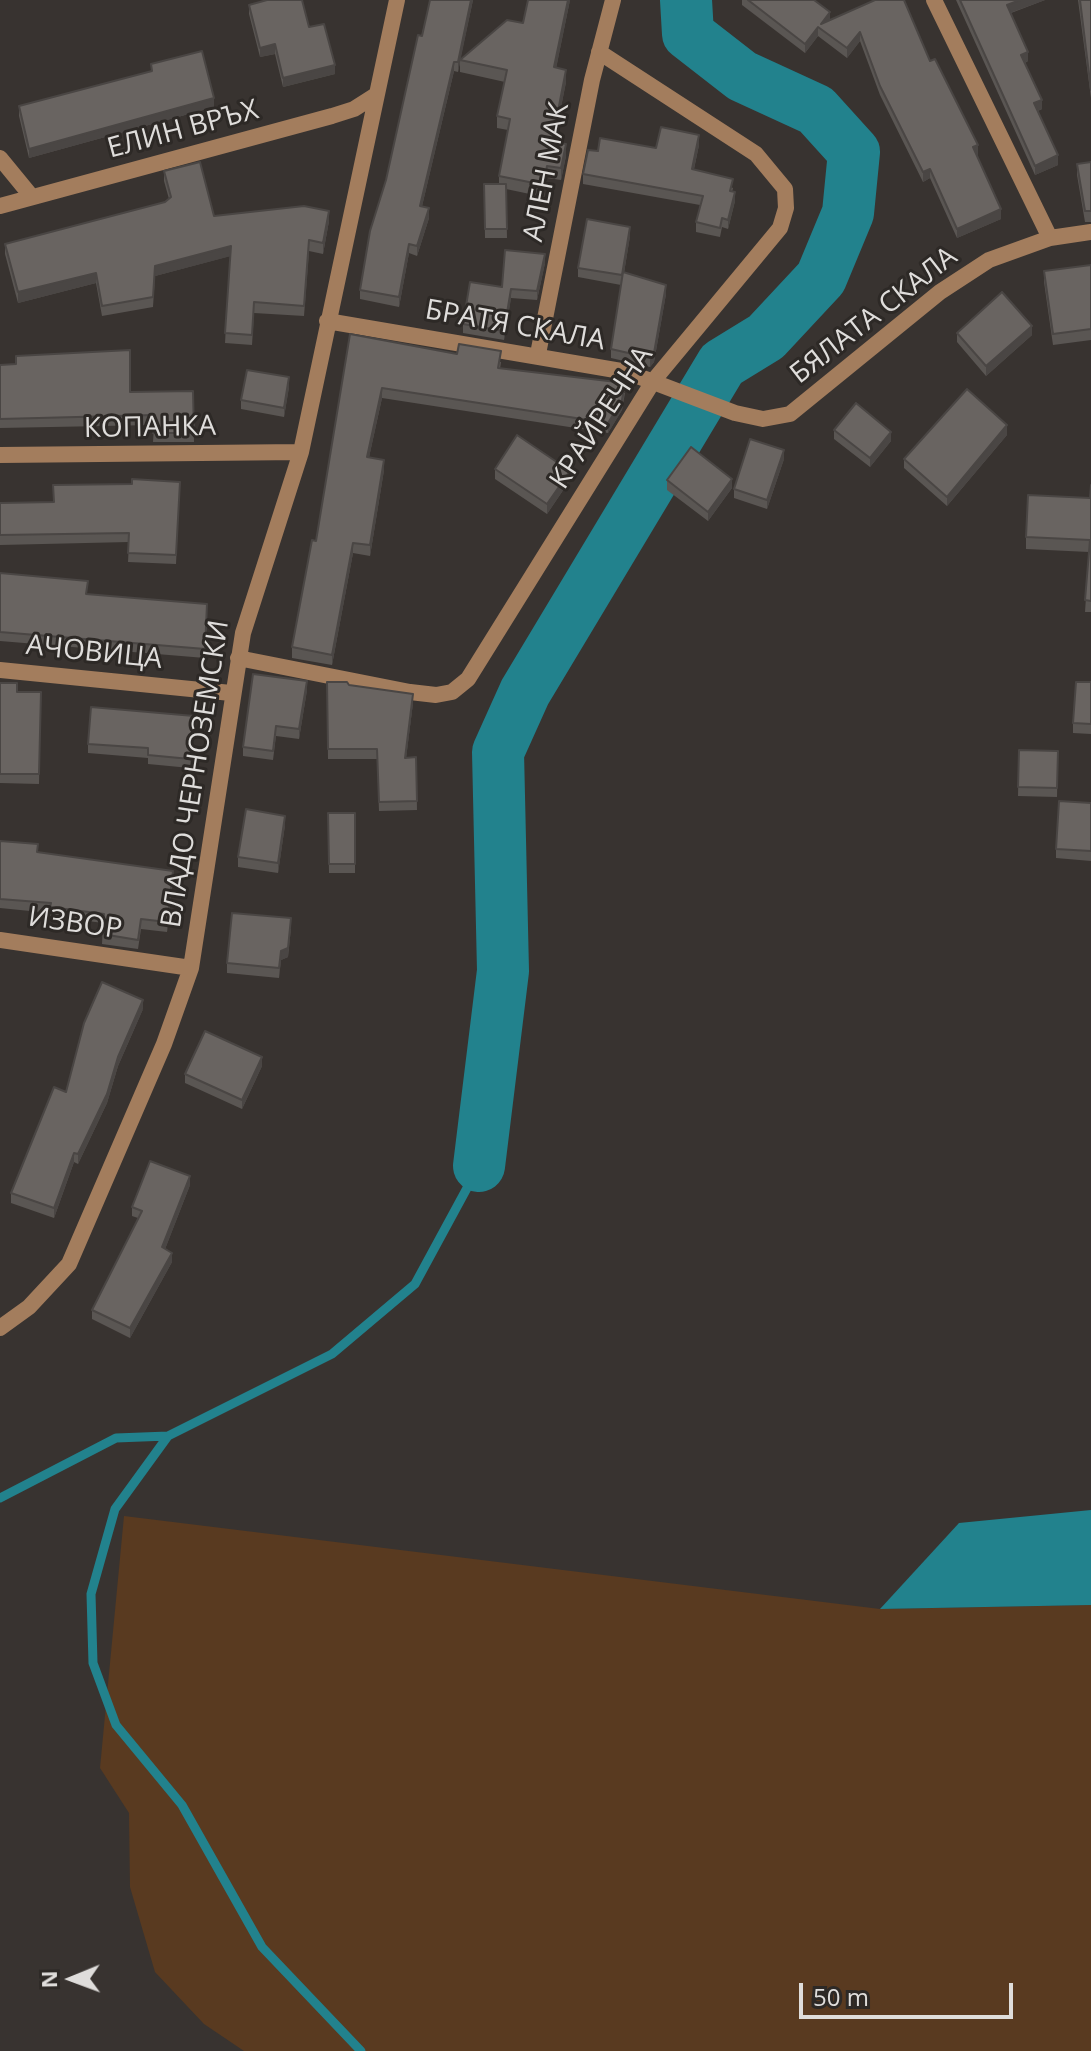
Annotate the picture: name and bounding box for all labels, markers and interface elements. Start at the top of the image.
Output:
street label: ЕЛИН ВРЪХ [104,94,262,166]
street label: АЛЕН МАК [517,100,577,244]
street label: БЯЛАТА СКАЛА [784,240,964,392]
street label: БРАТЯ СКАЛА [423,294,607,358]
street label: КРАЙРЕЧНА [544,340,660,496]
street label: КОПАНКА [84,410,216,446]
street label: ВЛАДО ЧЕРНОЗЕМСКИ [155,618,237,930]
street label: АЧОВИЦА [24,629,164,677]
street label: ИЗВОР [26,901,124,947]
north arrow [32,1939,112,2019]
scale bar [803,1967,1017,2017]
text: N [33,1970,63,1989]
text: 50 m [813,1980,869,2013]

